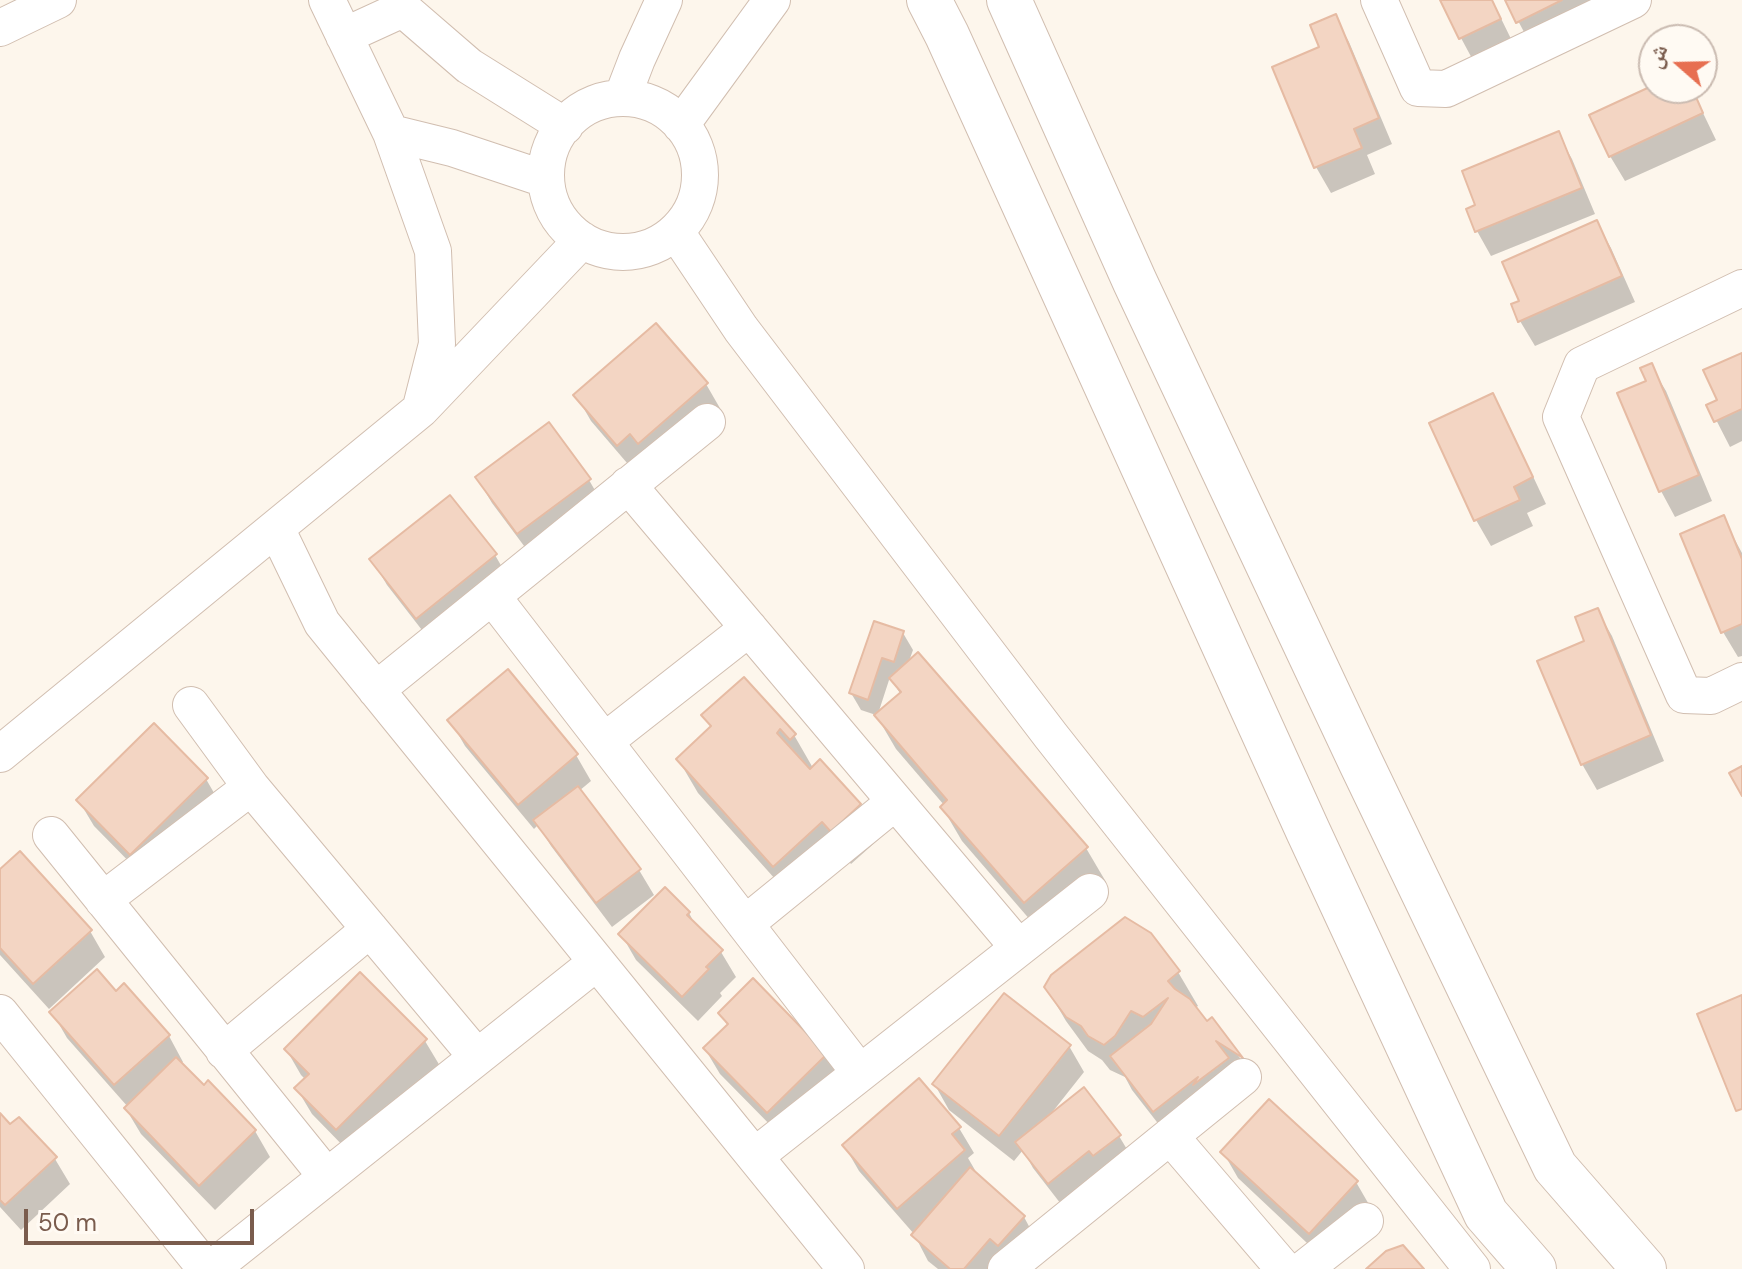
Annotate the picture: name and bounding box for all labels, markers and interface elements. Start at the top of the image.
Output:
north arrow [1638,24,1718,104]
text: ش [1639,40,1674,72]
scale bar [28,1193,258,1243]
text: 50 m [38,1207,97,1238]

